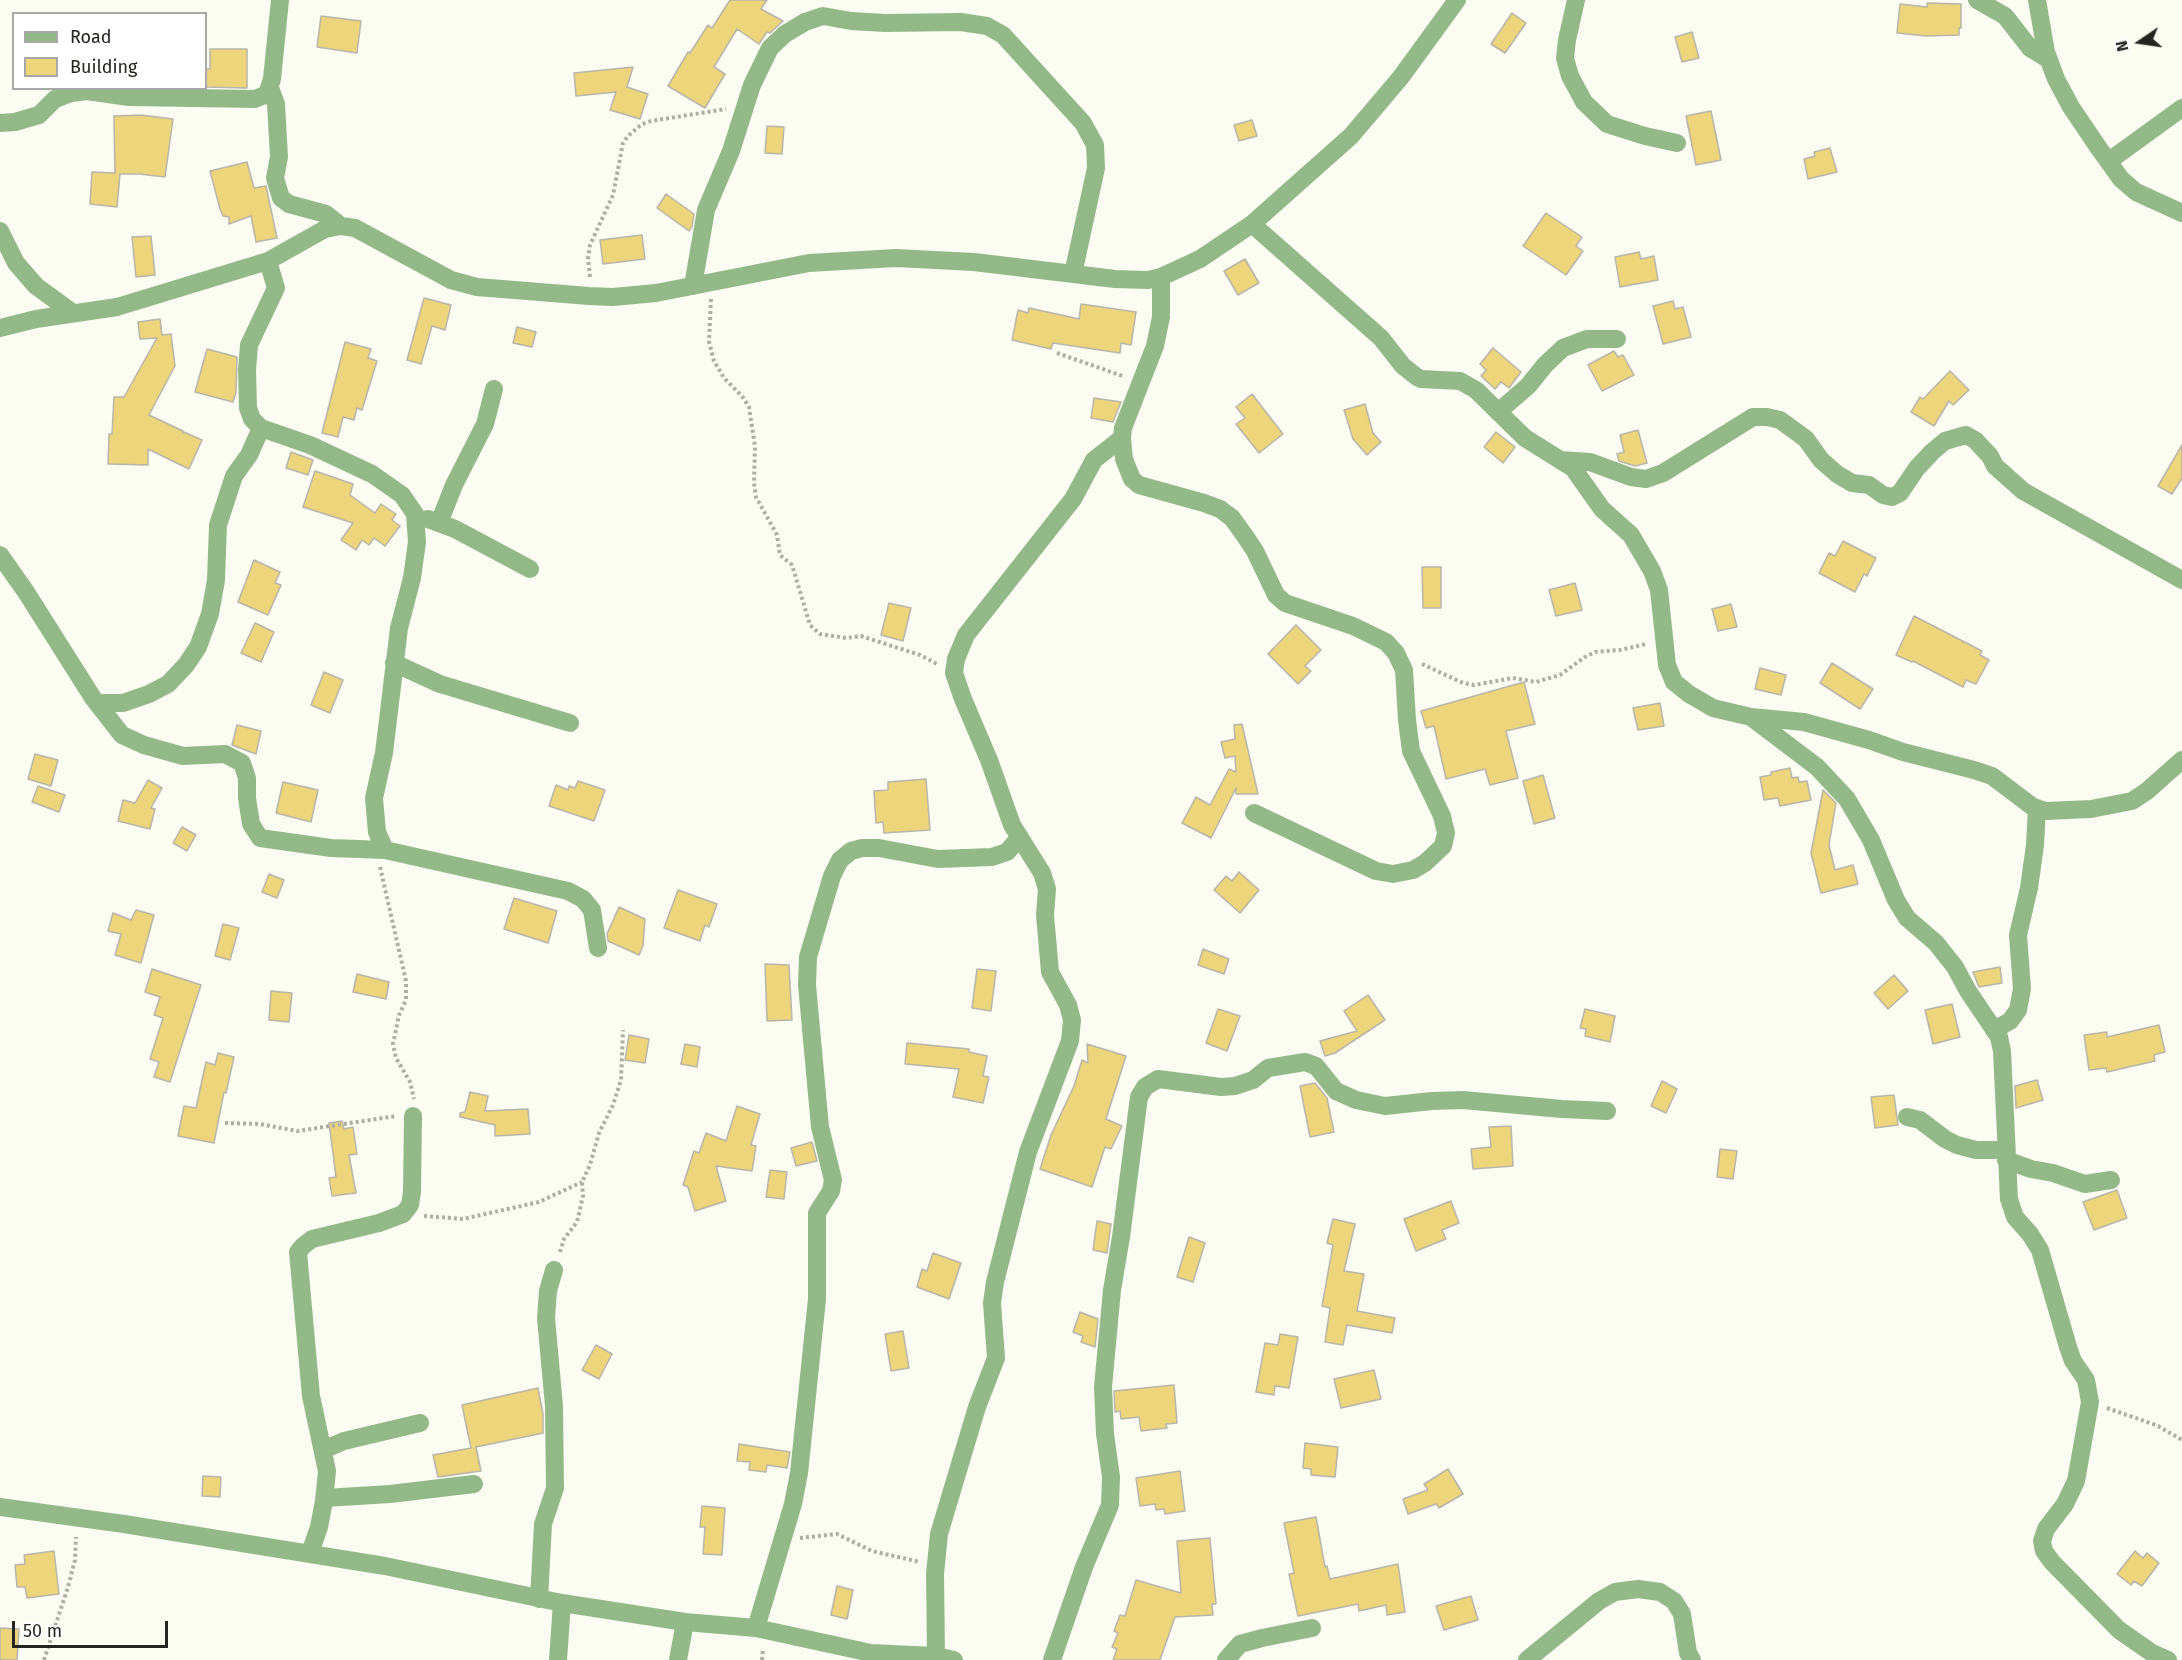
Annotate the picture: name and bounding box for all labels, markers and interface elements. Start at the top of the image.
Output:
legend [12,12,207,90]
north arrow [2110,12,2170,72]
text: Road [70,26,112,48]
text: N [2112,39,2132,53]
text: Building [70,56,137,78]
scale bar [15,1609,171,1647]
text: 50 m [23,1620,62,1642]

